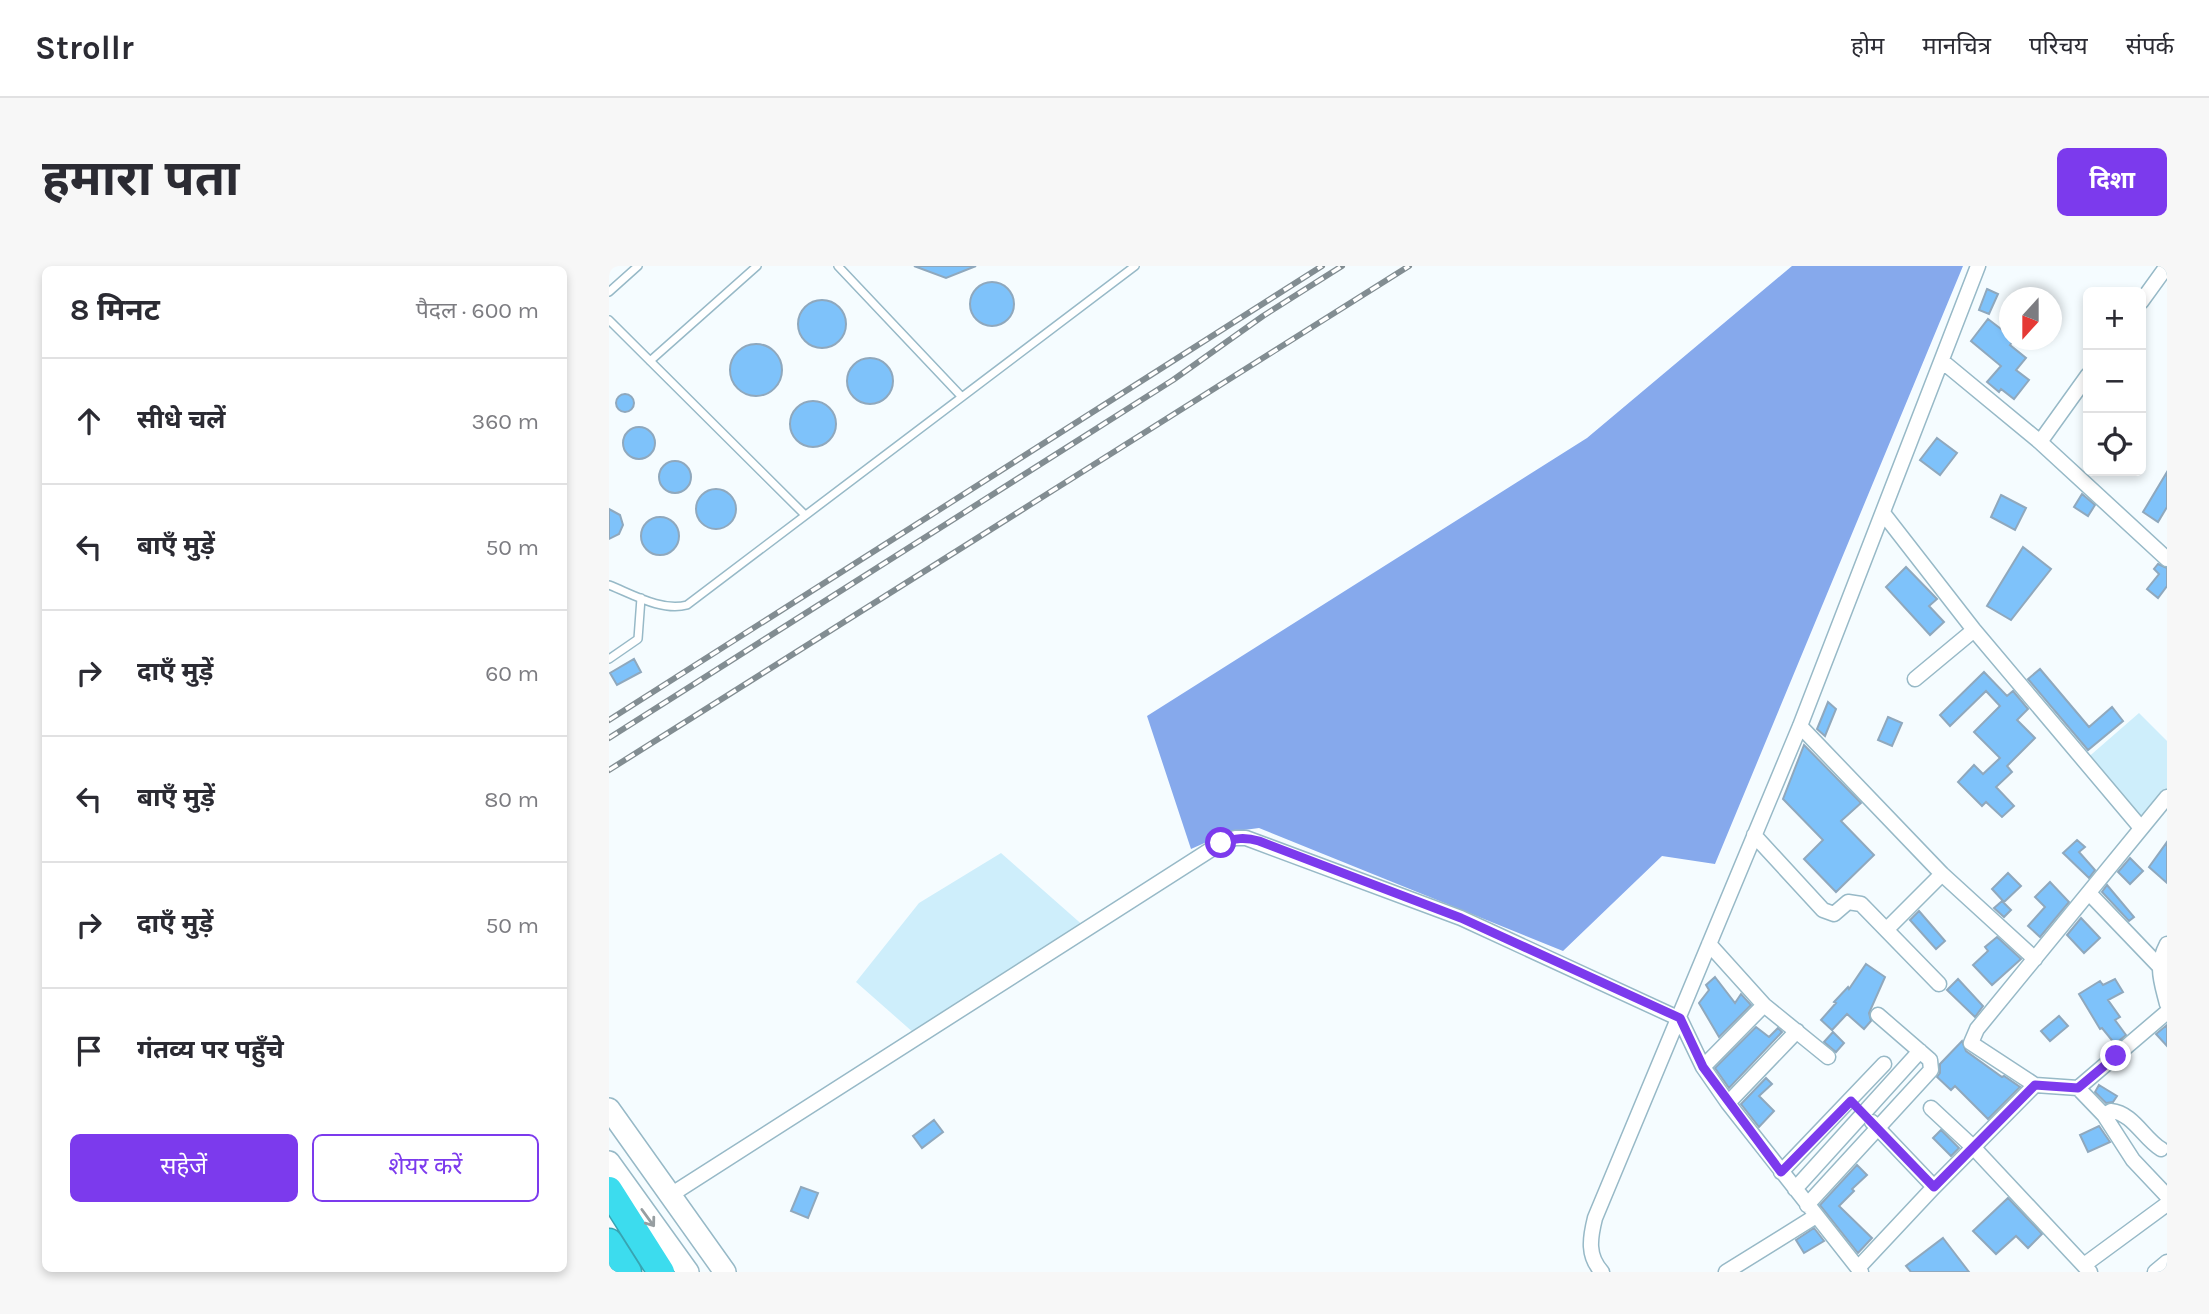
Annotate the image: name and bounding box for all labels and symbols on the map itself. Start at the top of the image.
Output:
north arrow [1999,287,2062,350]
route start [1205,827,1236,858]
route end [2100,1040,2131,1071]
one-way arrow [640,1208,655,1227]

